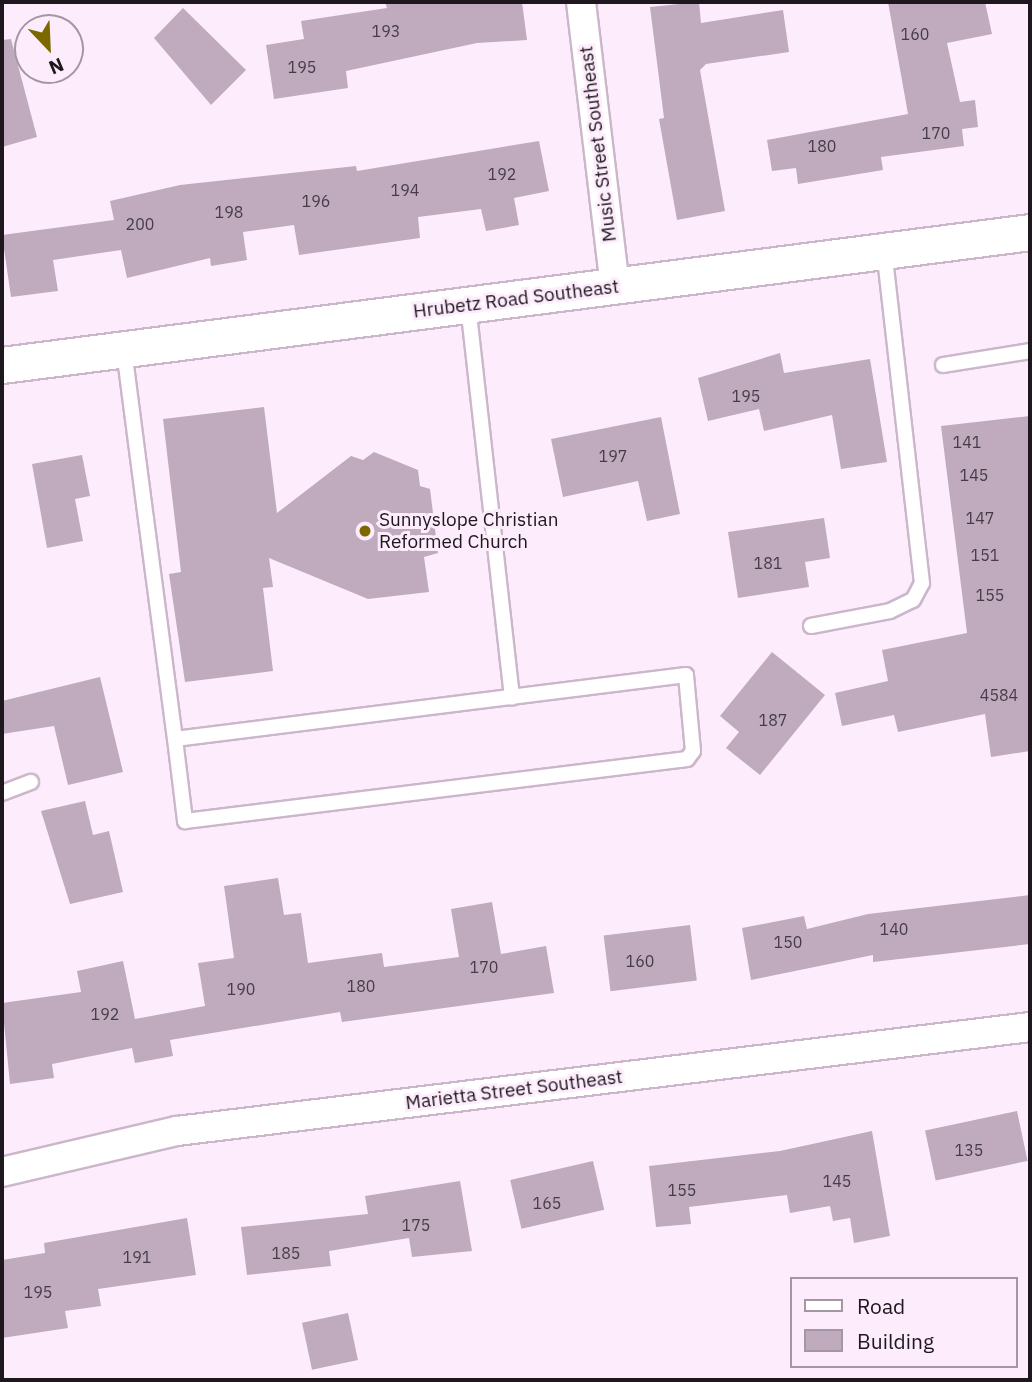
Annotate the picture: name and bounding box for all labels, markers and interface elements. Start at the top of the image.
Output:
north arrow [14,14,84,84]
house number: 193 [372,21,400,41]
house number: 160 [901,24,929,44]
street label: Music Street Southeast [575,45,621,243]
text: N [45,53,67,80]
house number: 195 [288,57,316,77]
house number: 170 [922,123,950,143]
house number: 180 [808,136,836,156]
house number: 192 [488,164,516,184]
house number: 194 [391,180,419,200]
house number: 196 [302,191,330,211]
house number: 198 [215,202,243,222]
house number: 200 [126,214,154,234]
street label: Hrubetz Road Southeast [412,275,620,323]
house number: 195 [732,386,760,406]
house number: 141 [953,432,981,452]
house number: 197 [599,446,627,466]
house number: 145 [960,465,988,485]
house number: 147 [966,508,994,528]
place label: Sunnyslope Christian Reformed Church [379,509,558,553]
marker: Sunnyslope Christian Reformed Church [357,523,373,539]
house number: 151 [971,545,999,565]
house number: 181 [754,553,782,573]
house number: 155 [976,585,1004,605]
house number: 4584 [980,685,1018,705]
house number: 187 [759,710,787,730]
house number: 140 [880,919,908,939]
house number: 150 [774,932,802,952]
house number: 160 [626,951,654,971]
house number: 170 [470,957,498,977]
house number: 180 [347,976,375,996]
house number: 190 [227,979,255,999]
house number: 192 [91,1004,119,1024]
street label: Marietta Street Southeast [404,1065,624,1115]
house number: 135 [955,1140,983,1160]
house number: 145 [823,1171,851,1191]
house number: 155 [668,1180,696,1200]
house number: 165 [533,1193,561,1213]
house number: 175 [402,1215,430,1235]
house number: 185 [272,1243,300,1263]
house number: 191 [123,1247,151,1267]
legend [790,1277,1018,1368]
house number: 195 [24,1282,52,1302]
text: Road [857,1292,905,1320]
text: Building [857,1327,934,1355]

